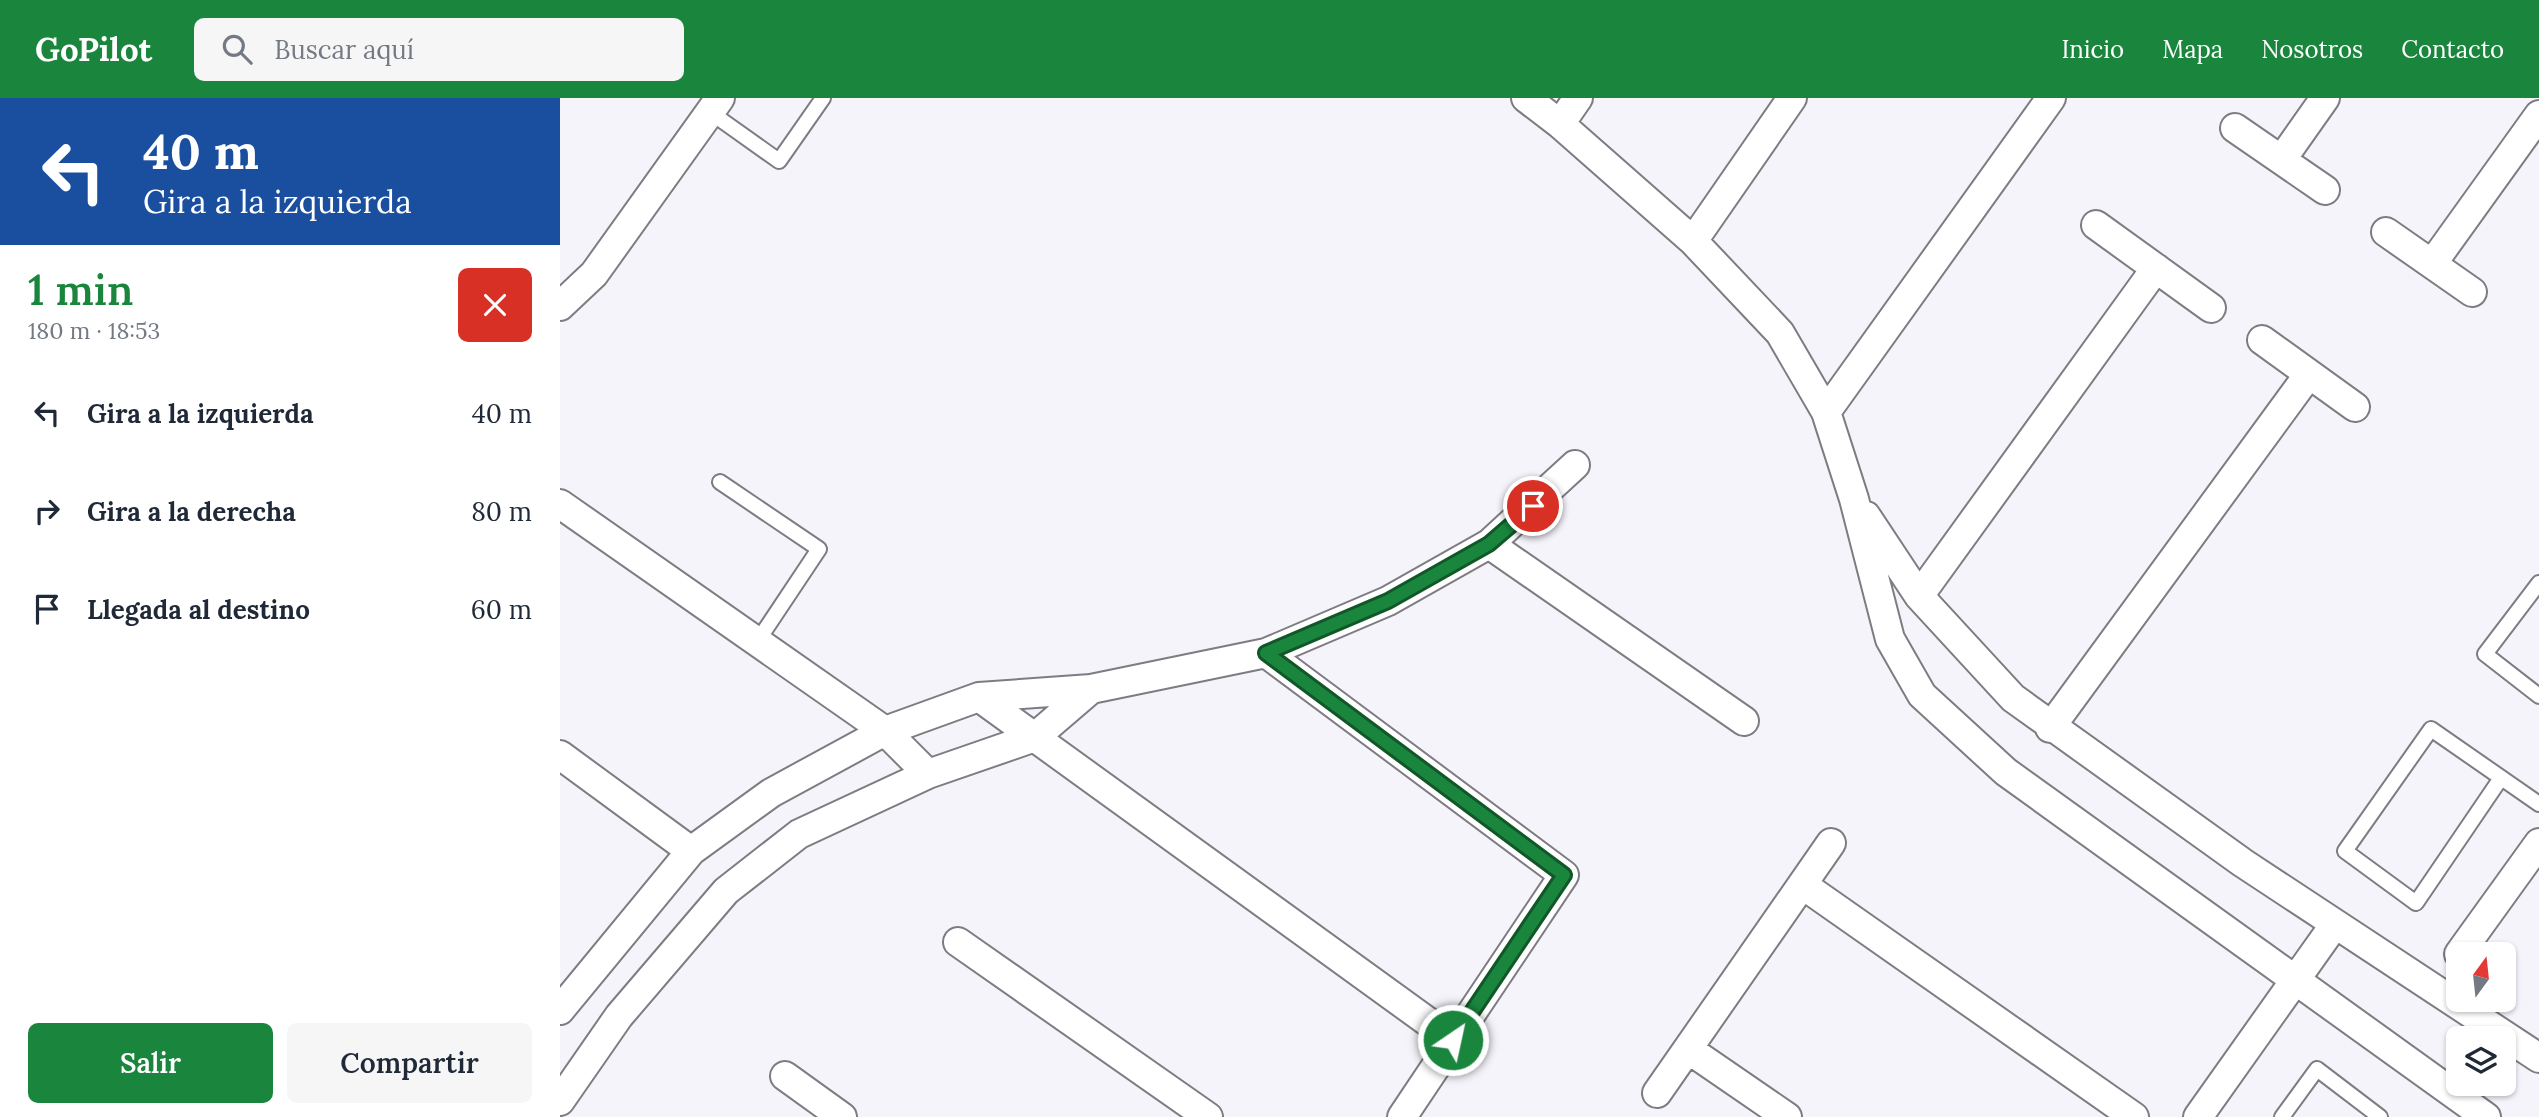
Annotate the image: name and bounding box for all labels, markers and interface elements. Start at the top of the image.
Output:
search box [194,18,684,81]
text: GoPilot [35,28,152,70]
icon: search [218,30,256,68]
text: Buscar aquí [274,33,414,66]
text: Inicio [2061,34,2124,65]
text: Mapa [2162,34,2223,65]
text: Nosotros [2261,34,2363,65]
text: Contacto [2401,34,2504,65]
text: 40 m [143,120,259,182]
icon: left [28,126,119,217]
text: Gira a la izquierda [143,181,412,222]
text: 1 min [28,263,133,317]
button: close [458,268,532,342]
text: 180 m · 18:53 [28,316,160,345]
icon: left [28,394,66,432]
text: Gira a la izquierda [87,397,314,430]
text: 40 m [472,397,532,430]
pin [1503,476,1563,536]
icon: arrive [1514,487,1552,525]
icon: right [28,492,66,530]
text: Gira a la derecha [87,495,296,528]
text: 80 m [471,495,532,528]
icon: arrive [28,590,66,628]
text: Llegada al destino [87,593,310,626]
text: 60 m [471,593,532,626]
north arrow [2446,942,2516,1012]
map controls [2446,942,2516,1096]
position arrow [1416,1003,1490,1077]
button: Salir [28,1023,273,1103]
button: Compartir [287,1023,532,1103]
button: layers [2446,1026,2516,1096]

